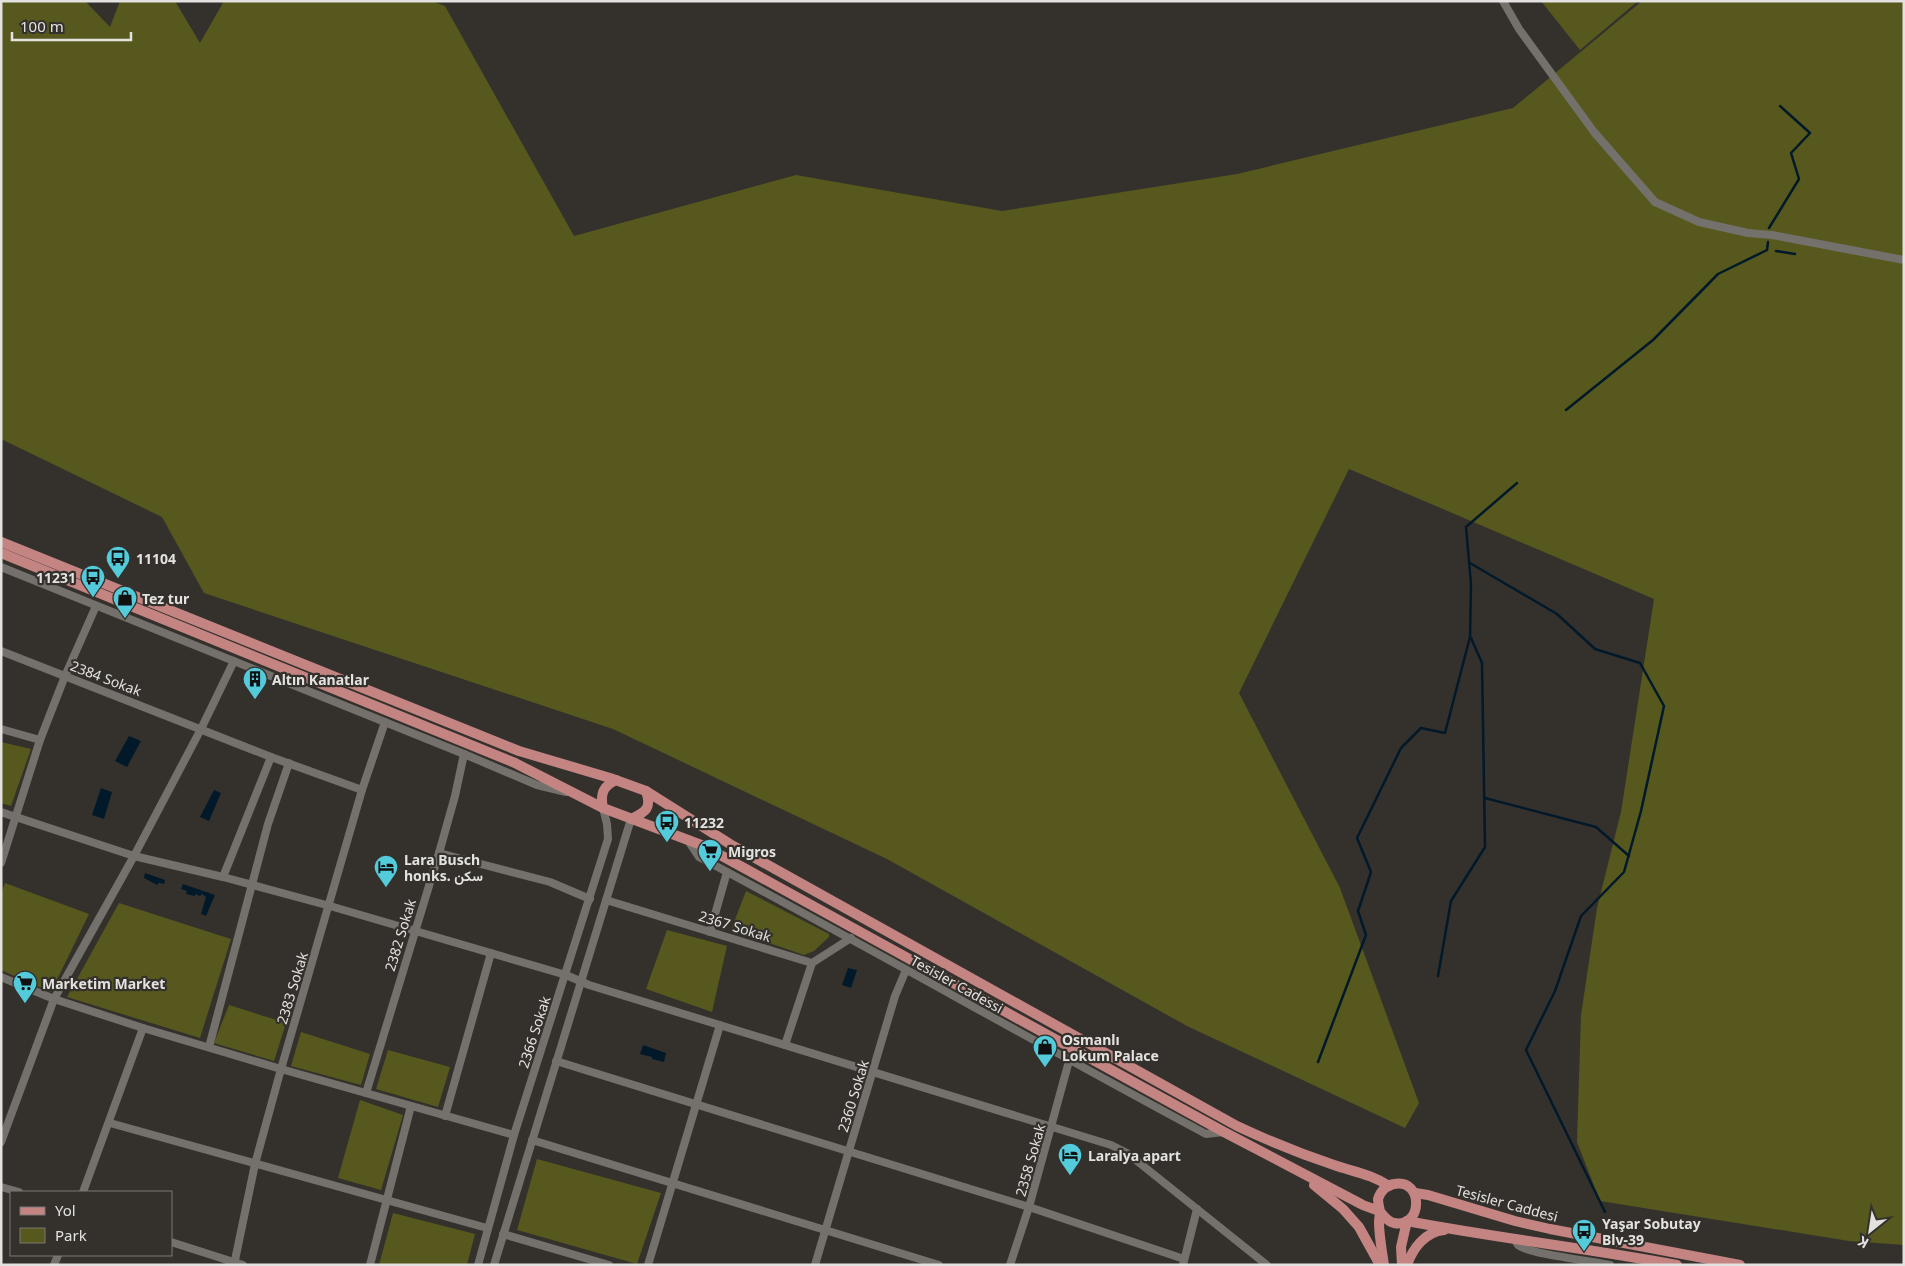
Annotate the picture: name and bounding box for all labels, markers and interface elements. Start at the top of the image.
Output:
scale bar [12,10,131,42]
text: 100 m [20,16,64,36]
bus stop icon: 11104 [105,545,131,579]
place label: 11104 [136,549,176,568]
bus stop icon: 11231 [80,564,106,598]
place label: 11231 [36,568,76,587]
shop icon: Tez tur [112,585,138,619]
place label: Tez tur [142,589,190,608]
street label: 2384 Sokak [68,656,145,700]
building icon: Altın Kanatlar [242,666,268,700]
place label: Altın Kanatlar [272,670,370,689]
bus stop icon: 11232 [654,809,680,843]
place label: 11232 [684,813,724,832]
supermarket icon: Migros [697,838,723,872]
place label: Migros [728,842,776,861]
place label: Lara Busch honks. سكن [404,850,483,885]
hotel icon: Lara Busch honks. سكن [373,854,399,888]
street label: 2382 Sokak [380,896,420,973]
street label: 2367 Sokak [697,906,774,946]
street label: 2383 Sokak [272,949,312,1026]
street label: Tesisler Cadessi [907,951,1007,1017]
supermarket icon: Marketim Market [12,970,38,1004]
place label: Marketim Market [42,974,165,993]
street label: 2366 Sokak [513,993,555,1070]
place label: Osmanlı Lokum Palace [1062,1030,1159,1065]
shop icon: Osmanlı Lokum Palace [1032,1034,1058,1068]
street label: 2360 Sokak [833,1057,873,1134]
street label: 2358 Sokak [1011,1121,1050,1198]
hotel icon: Laralya apart [1057,1142,1083,1176]
place label: Laralya apart [1088,1146,1181,1165]
street label: Tesisler Caddesi [1454,1180,1560,1226]
legend [10,1191,172,1256]
text: Yol [55,1200,76,1220]
north arrow [1845,1206,1895,1256]
place label: Yaşar Sobutay Blv-39 [1602,1214,1701,1249]
bus stop icon: Yaşar Sobutay Blv-39 [1571,1218,1597,1252]
text: Park [55,1225,87,1245]
text: K [1854,1232,1872,1253]

